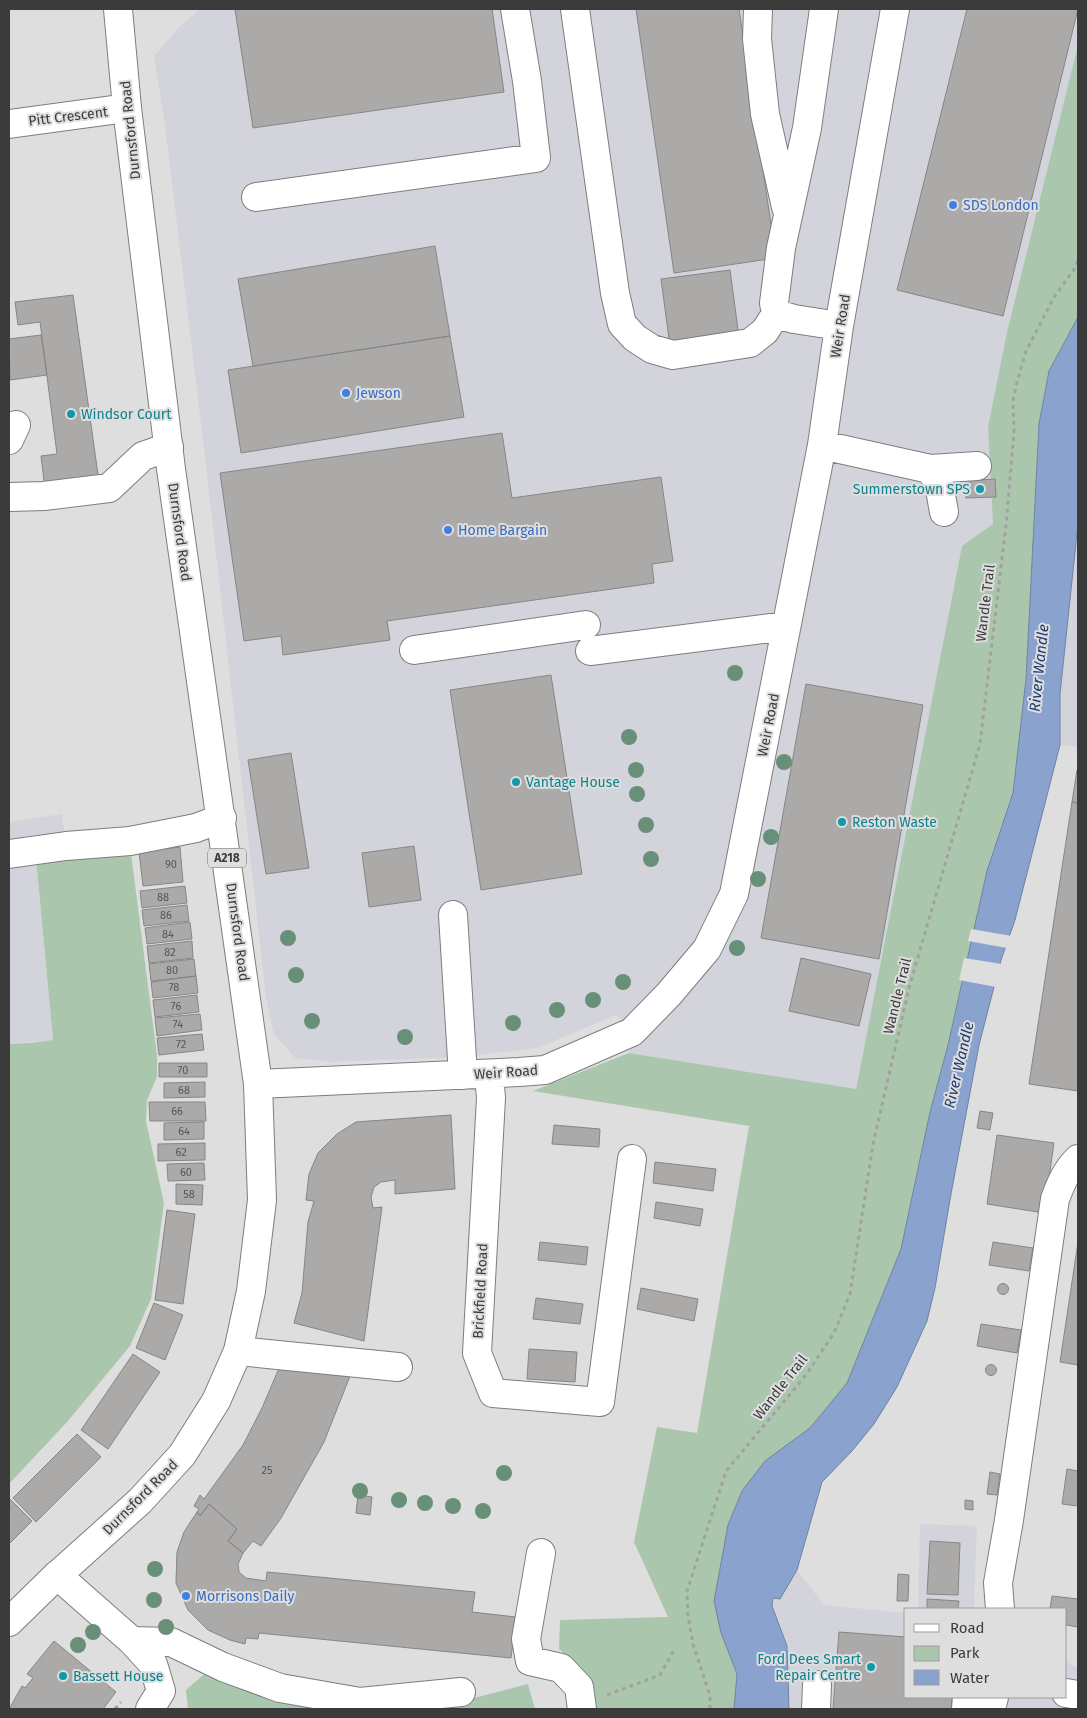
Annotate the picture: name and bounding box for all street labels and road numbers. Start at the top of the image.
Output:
street label: Durnsford Road [117,80,144,180]
street label: Pitt Crescent [27,103,110,130]
street label: Weir Road [827,293,854,359]
street label: Durnsford Road [164,482,195,582]
street label: Wandle Trail [972,563,999,643]
street label: Weir Road [754,692,783,758]
road number: A218 [208,848,246,868]
street label: Durnsford Road [222,882,253,982]
street label: Wandle Trail [880,956,915,1036]
street label: Weir Road [473,1062,539,1083]
street label: Brickfield Road [470,1243,491,1339]
street label: Wandle Trail [750,1351,811,1423]
street label: Durnsford Road [99,1456,182,1539]

